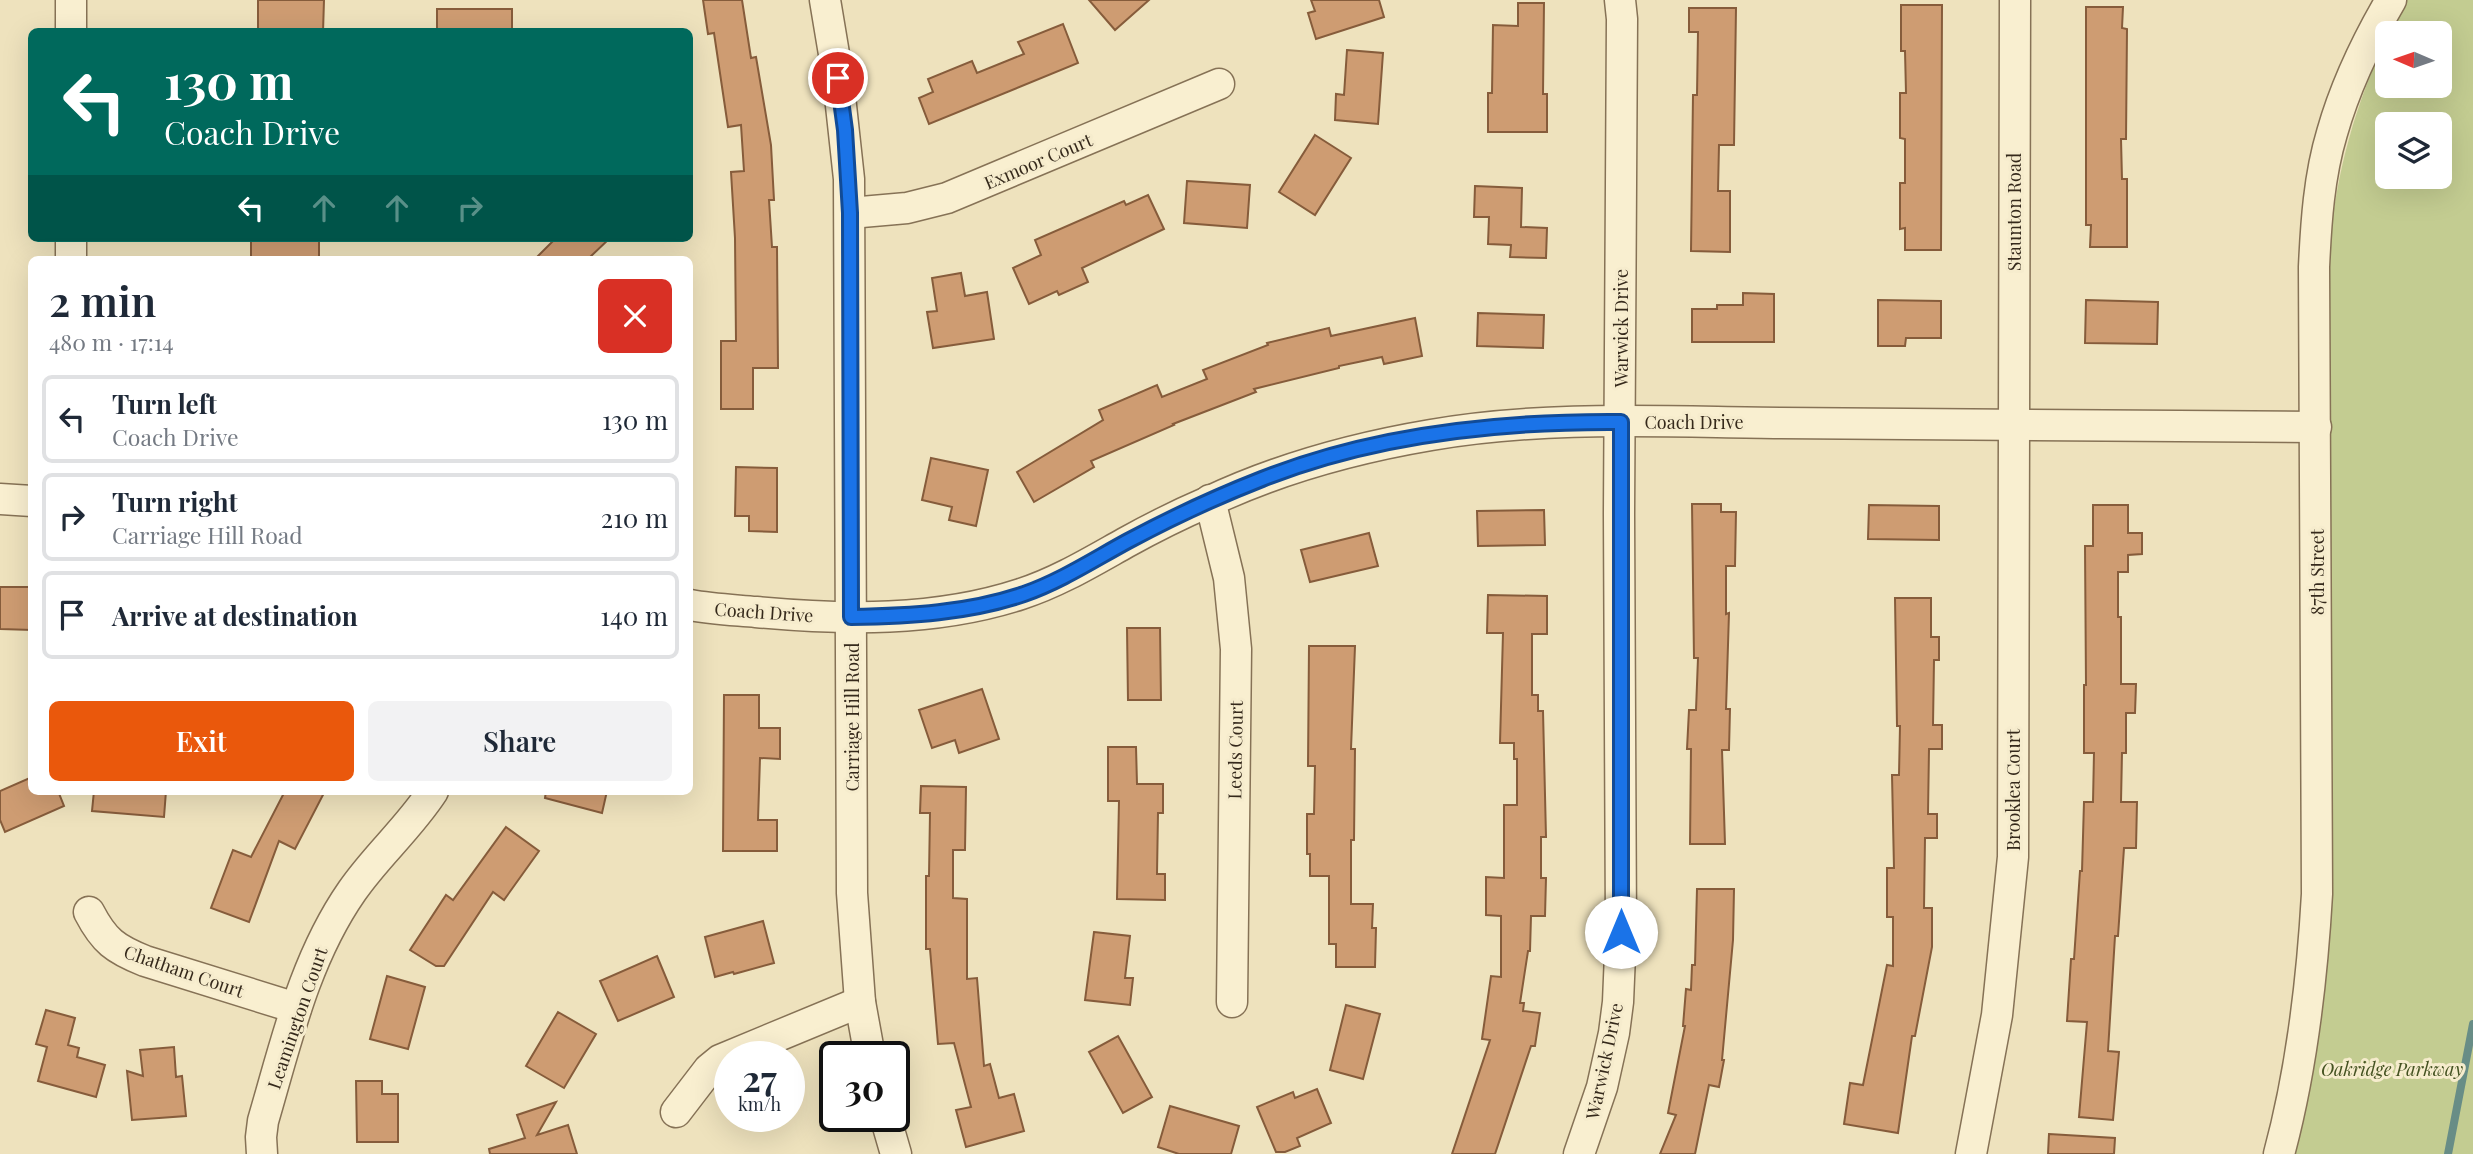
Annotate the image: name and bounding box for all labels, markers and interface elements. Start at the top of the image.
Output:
north arrow [2375,21,2452,98]
map controls [2375,21,2452,189]
text: 130 m [164,47,294,112]
pin [808,48,868,108]
icon: left [49,56,140,147]
icon: arrive [819,59,857,97]
text: Coach Drive [164,110,340,153]
button: layers [2375,112,2452,189]
street label: Exmoor Court [980,127,1096,195]
street label: Staunton Road [2002,152,2026,271]
icon: left [232,189,270,227]
icon: ahead [305,189,343,227]
icon: ahead [378,189,416,227]
icon: right [451,189,489,227]
street label: Warwick Drive [1609,269,1633,388]
text: 2 min [49,272,156,328]
button: close [598,279,672,353]
text: 480 m · 17:14 [49,326,174,357]
text: Turn left [112,386,217,421]
icon: left [53,400,91,438]
text: 130 m [602,402,668,437]
street label: Coach Drive [1644,410,1744,434]
text: Coach Drive [112,421,239,452]
text: Turn right [112,484,238,519]
icon: right [53,498,91,536]
text: 210 m [601,500,668,535]
text: Carriage Hill Road [112,519,303,550]
street label: 87th Street [2305,528,2329,615]
icon: arrive [53,596,91,634]
street label: Coach Drive [714,597,814,627]
text: Arrive at destination [112,598,358,633]
text: 140 m [600,598,668,633]
street label: Carriage Hill Road [840,642,864,792]
street label: Leeds Court [1222,700,1248,800]
button: Exit [49,701,354,781]
button: Share [368,701,672,781]
street label: Brooklea Court [2001,728,2025,851]
position arrow [1584,895,1658,969]
street label: Chatham Court [121,939,248,1003]
street label: Leamington Court [261,943,333,1092]
street label: Warwick Drive [1580,1001,1628,1122]
speed limit sign: 30 [819,1041,910,1132]
text: 27 [742,1054,777,1101]
park label: Oakridge Parkway [2321,1057,2463,1081]
text: km/h [738,1092,781,1116]

